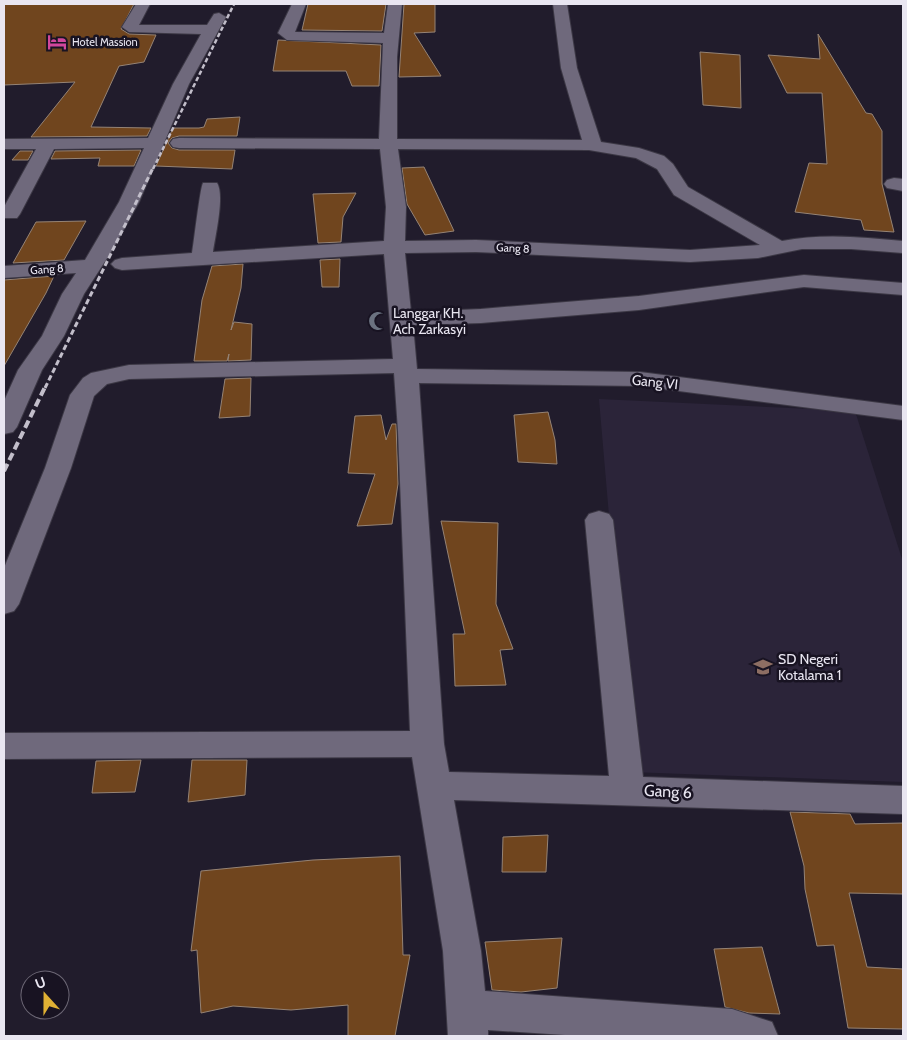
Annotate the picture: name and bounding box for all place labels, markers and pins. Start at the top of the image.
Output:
hotel icon: Hotel Massion [46,31,68,53]
place label: Hotel Massion [72,35,138,49]
place label: Langgar KH. Ach Zarkasyi [393,304,466,338]
mosque icon: Langgar KH. Ach Zarkasyi [367,310,389,332]
place label: SD Negeri Kotalama 1 [778,650,841,684]
school or university icon: SD Negeri Kotalama 1 [752,656,774,678]

